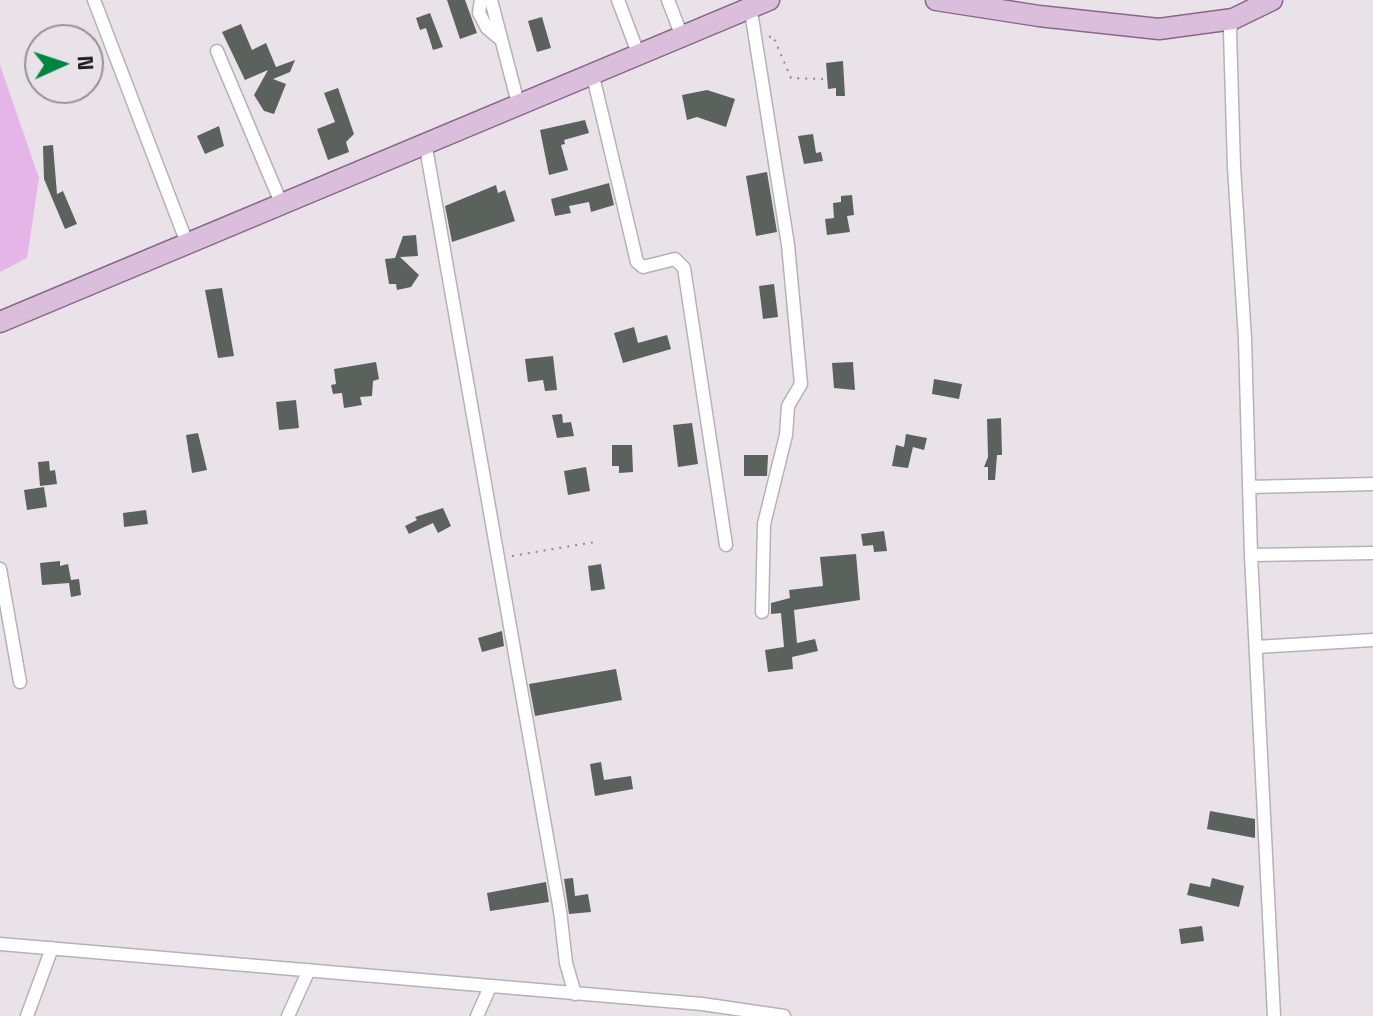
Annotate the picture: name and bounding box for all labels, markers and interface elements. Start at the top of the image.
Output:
north arrow [24,24,104,104]
text: N [72,55,100,71]

